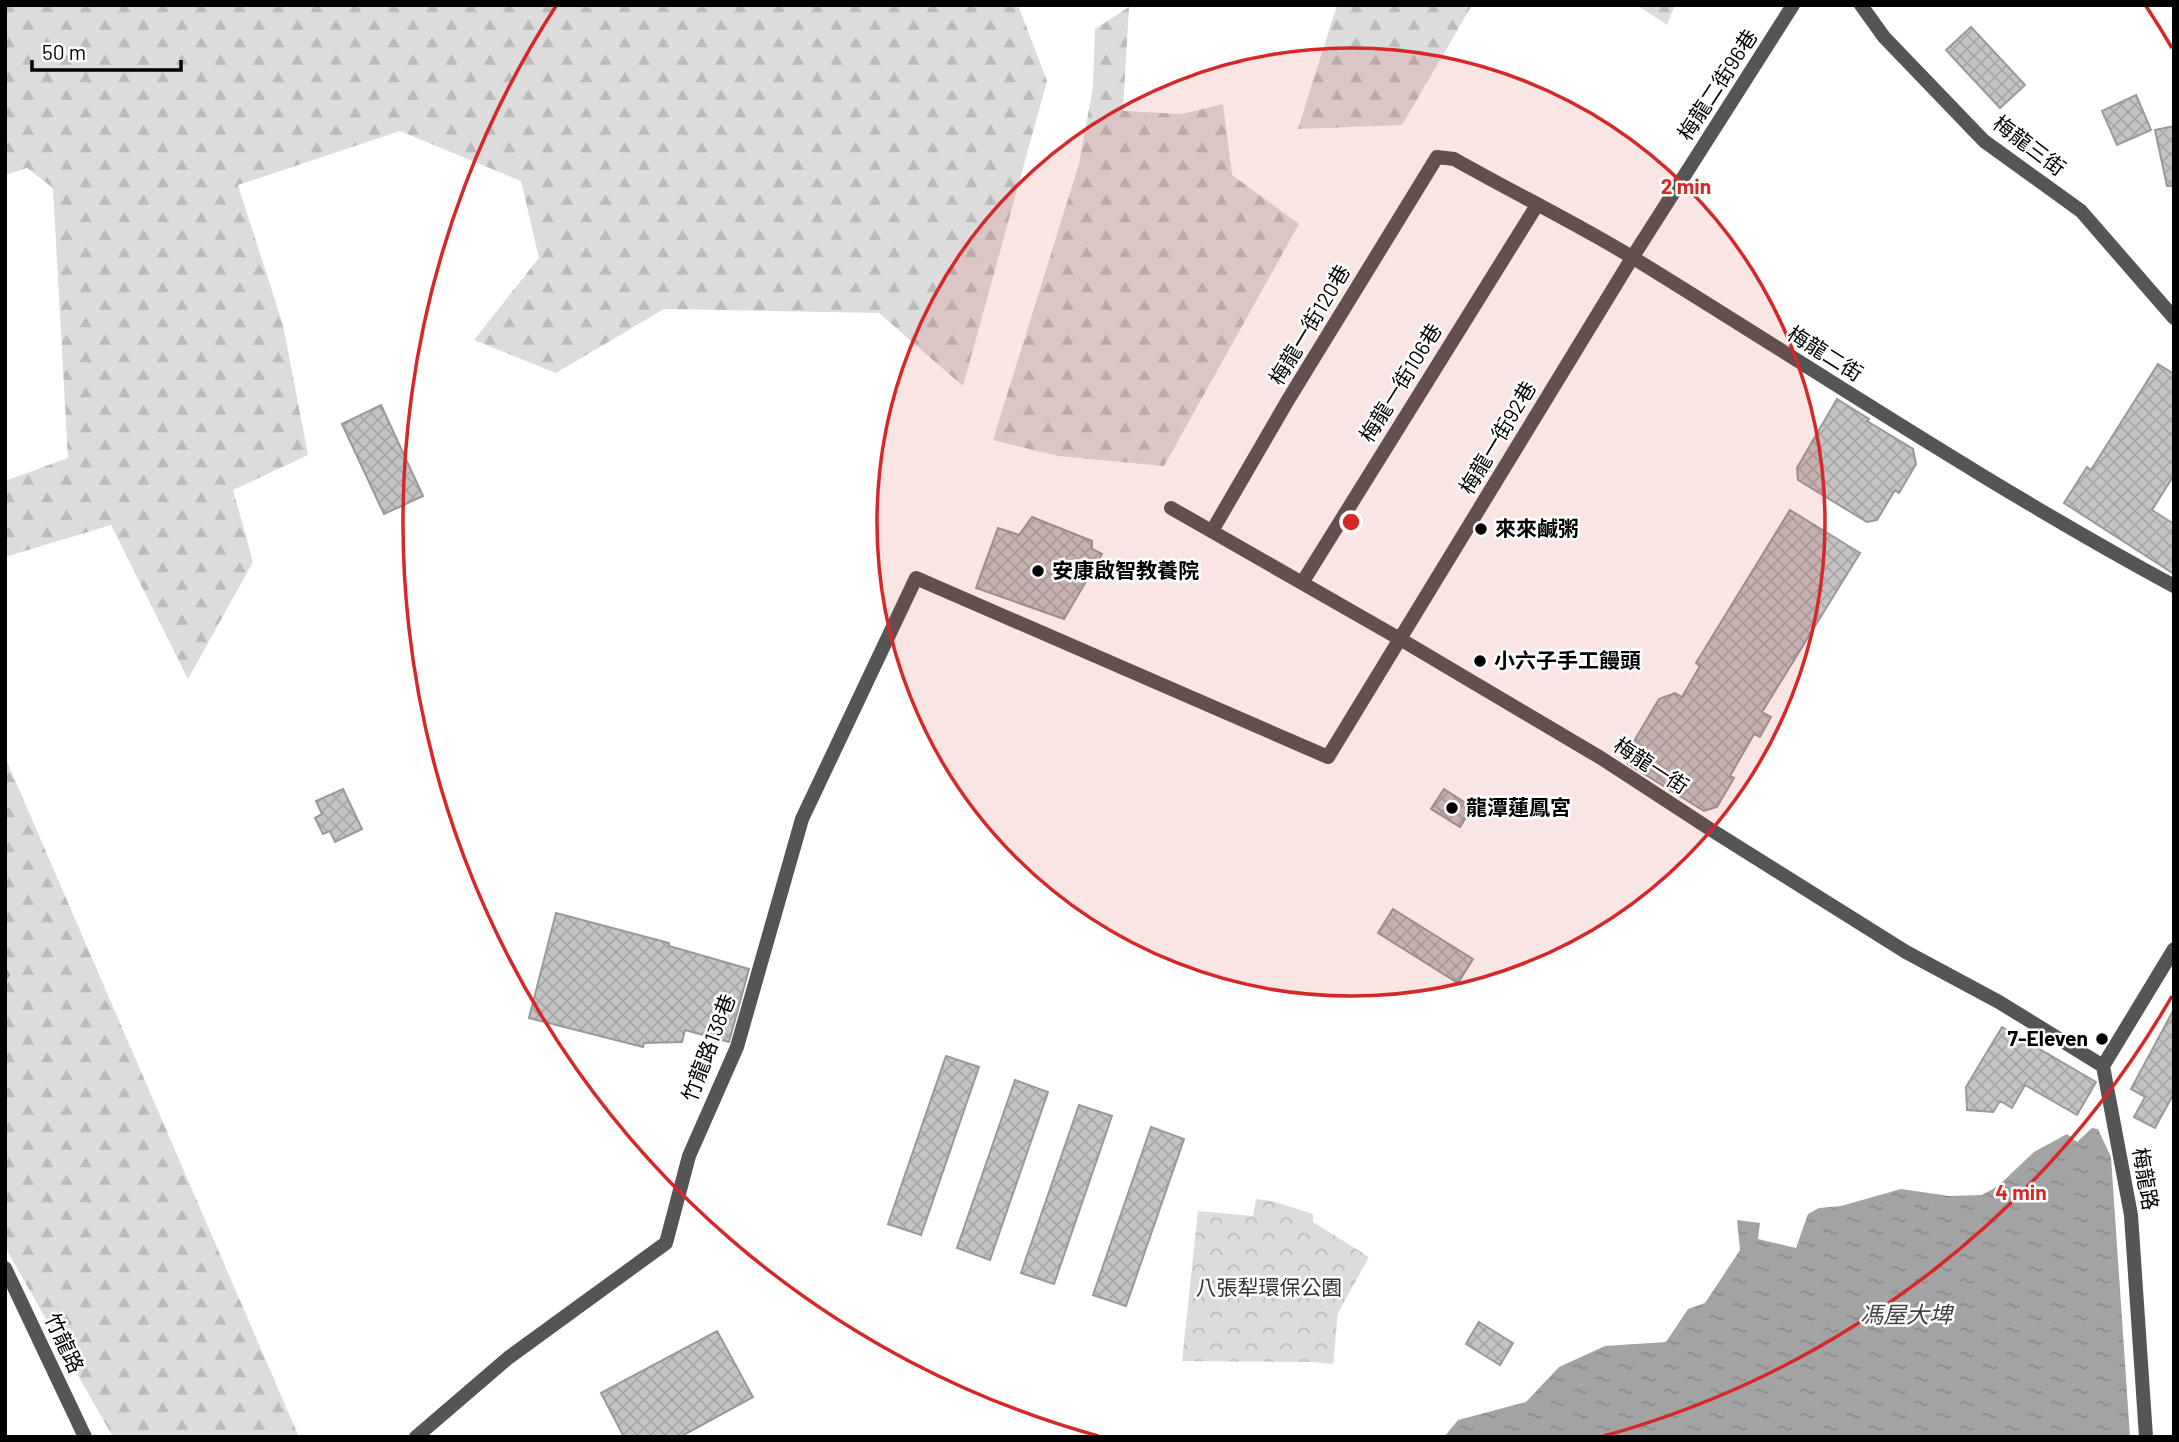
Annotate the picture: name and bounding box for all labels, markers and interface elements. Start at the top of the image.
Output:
street label: 梅龍二街96巷 [1672,24,1762,144]
scale bar [32,28,180,72]
text: 50 m [42,39,86,64]
street label: 梅龍三街 [1989,110,2071,180]
text: 2 min [1661,173,1711,198]
street label: 梅龍一街120巷 [1263,260,1354,389]
street label: 梅龍一街106巷 [1353,318,1446,446]
street label: 梅龍二街 [1784,320,1868,386]
street label: 梅龍一街92巷 [1453,376,1540,498]
centre of rings [1339,510,1363,534]
place label: 來來鹹粥 [1495,515,1579,540]
marker: 來來鹹粥 [1473,521,1489,537]
place label: 安康啟智教養院 [1052,557,1199,582]
marker: 安康啟智教養院 [1030,563,1046,579]
place label: 小六子手工饅頭 [1494,647,1641,672]
marker: 小六子手工饅頭 [1472,653,1488,669]
street label: 梅龍一街 [1610,731,1694,798]
place label: 龍潭蓮鳳宮 [1466,794,1571,819]
marker: 龍潭蓮鳳宮 [1444,800,1460,816]
street label: 竹龍路138巷 [676,990,740,1105]
place label: 7-Eleven [2008,1025,2088,1050]
marker: 7-Eleven [2094,1031,2110,1047]
street label: 梅龍路 [2129,1146,2164,1212]
text: 4 min [1995,1179,2047,1204]
park label: 八張犁環保公園 [1196,1274,1343,1299]
water label: 馮屋大埤 [1860,1300,1955,1328]
street label: 竹龍路 [41,1309,90,1376]

